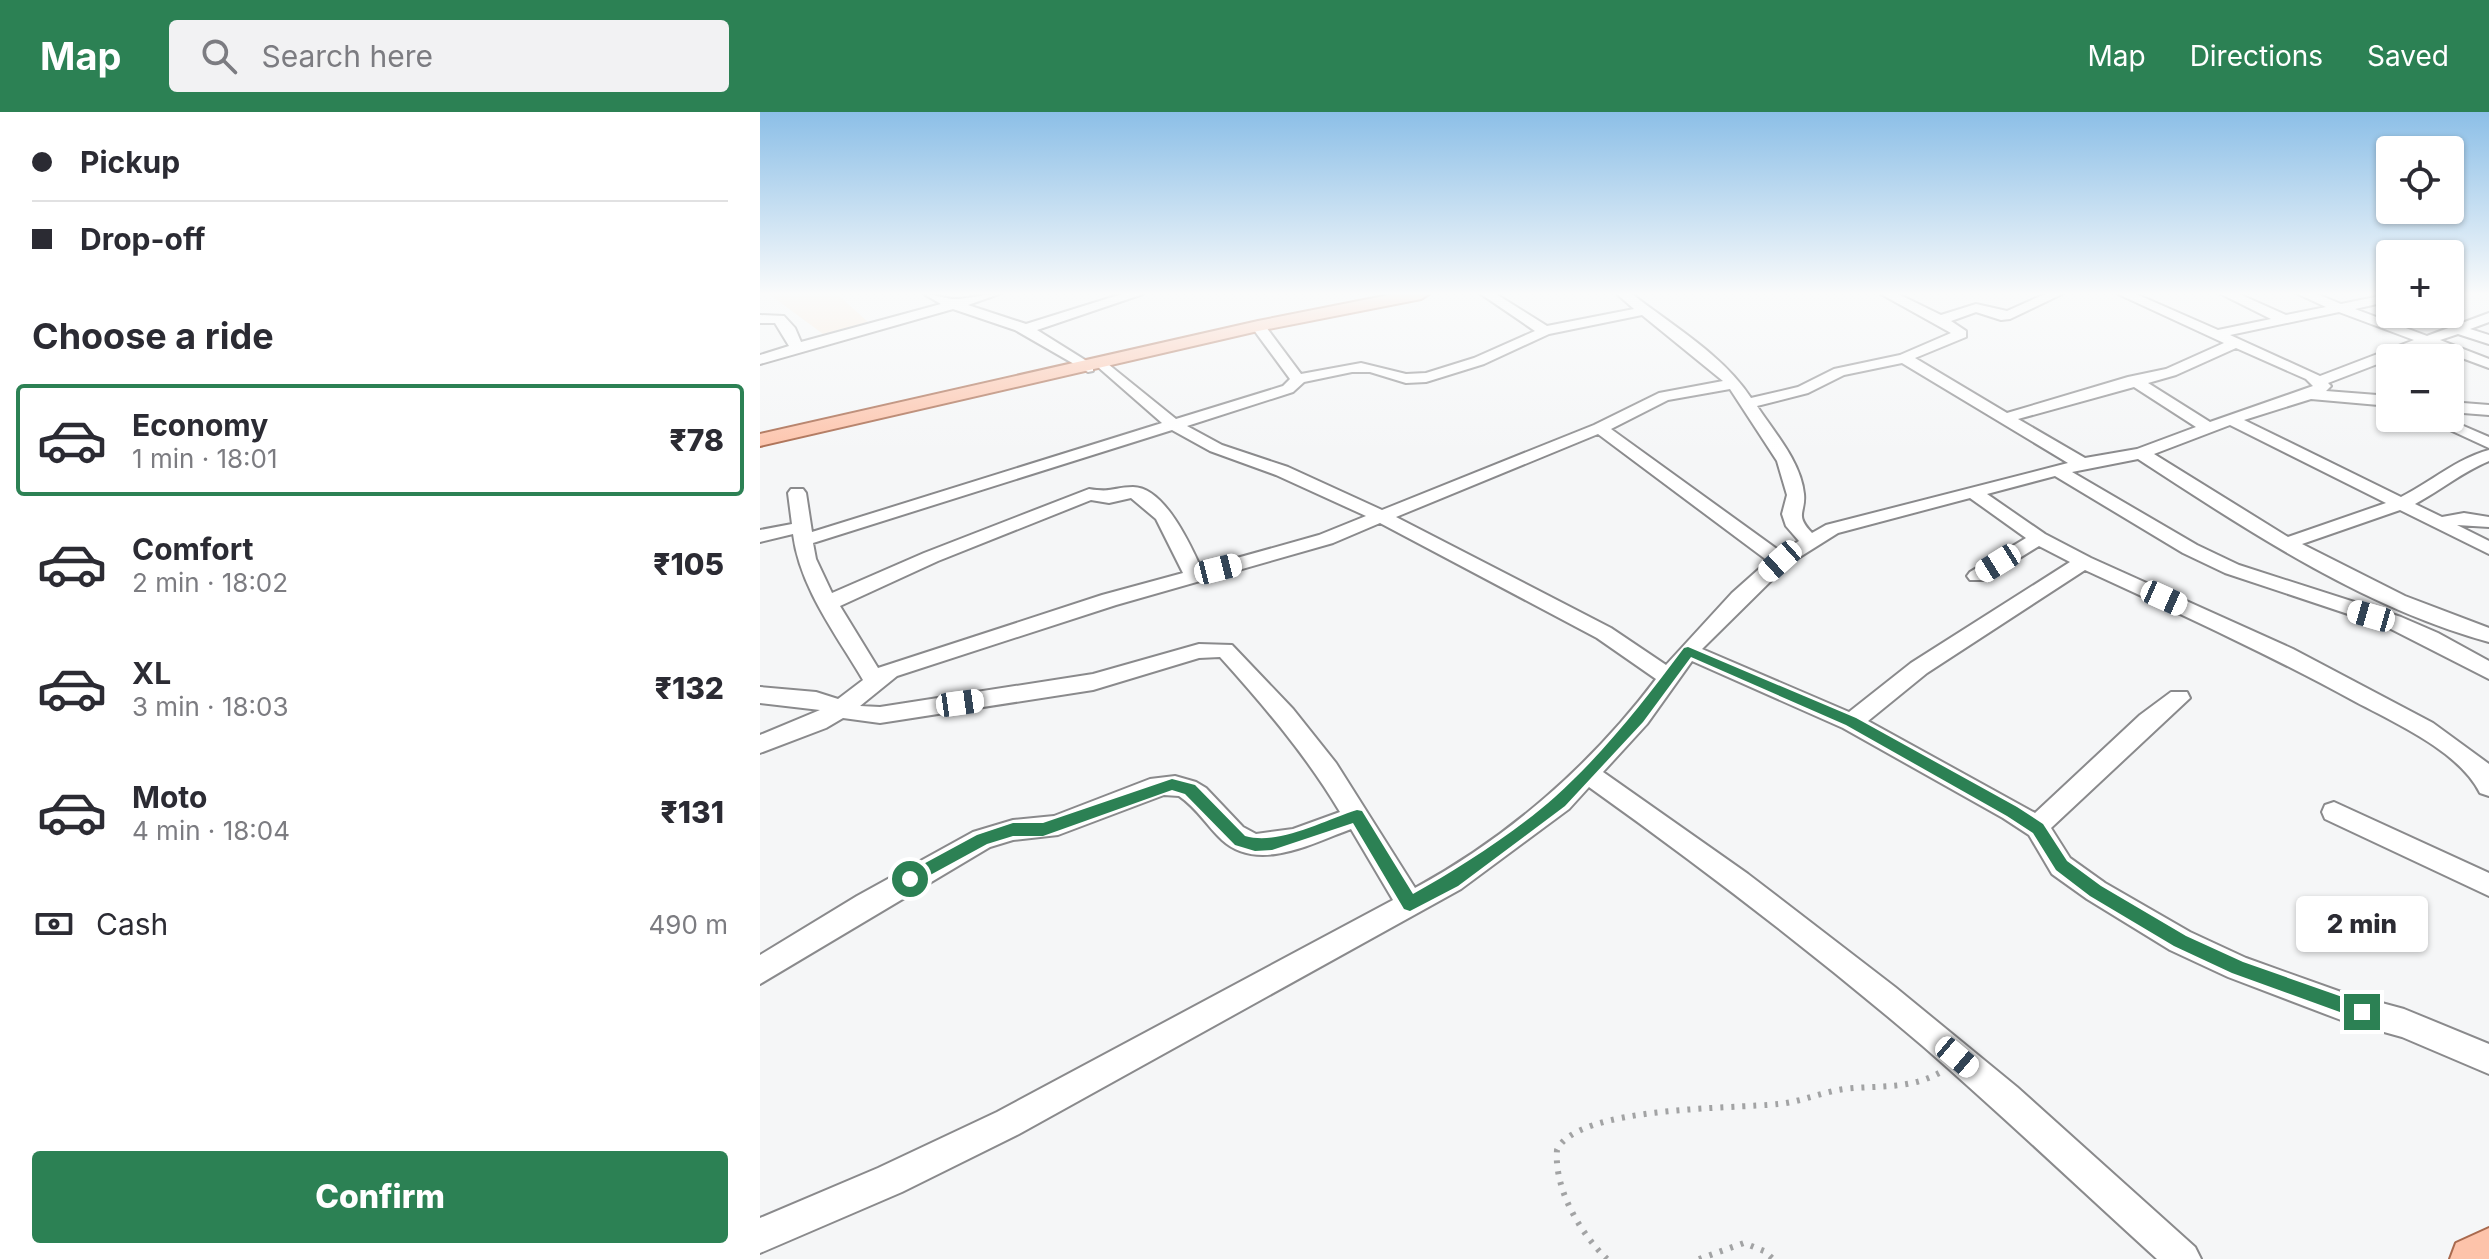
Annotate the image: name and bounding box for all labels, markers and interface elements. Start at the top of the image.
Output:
search box [169,20,729,92]
text: Map [40,33,121,79]
icon: search [197,34,241,78]
text: Search here [261,38,433,74]
text: Map [2087,39,2146,73]
text: Directions [2190,39,2323,73]
text: Saved [2367,39,2449,73]
map controls [2376,136,2464,432]
button: locate [2376,136,2464,224]
text: Pickup [80,144,180,180]
text: Drop-off [80,221,206,257]
button: + [2376,240,2464,328]
text: Choose a ride [32,314,274,358]
button: − [2376,344,2464,432]
icon: car [36,404,108,476]
text: Economy [132,407,268,443]
text: ₹78 [669,422,724,458]
text: 1 min · 18:01 [132,443,278,474]
icon: car [36,528,108,600]
text: Comfort [132,531,253,567]
car [1754,536,1806,586]
car [1971,540,2025,586]
text: ₹105 [653,546,724,582]
car [1192,552,1244,586]
text: 2 min · 18:02 [132,567,288,598]
car [2137,577,2191,619]
car [2345,598,2397,634]
icon: car [36,652,108,724]
text: XL [132,655,171,691]
text: ₹132 [654,670,724,706]
car [935,688,985,718]
text: 3 min · 18:03 [132,691,289,722]
icon: car [36,776,108,848]
text: Moto [132,779,207,815]
text: ₹131 [660,794,724,830]
text: 4 min · 18:04 [132,815,290,846]
route start [892,861,928,897]
callout: 2 min [2296,896,2428,952]
icon: cash [32,902,76,946]
text: Cash [96,906,168,942]
text: 2 min [2327,908,2397,939]
text: 490 m [649,909,728,940]
route end [2344,994,2380,1030]
car [1931,1032,1983,1082]
button: Confirm [32,1151,728,1243]

